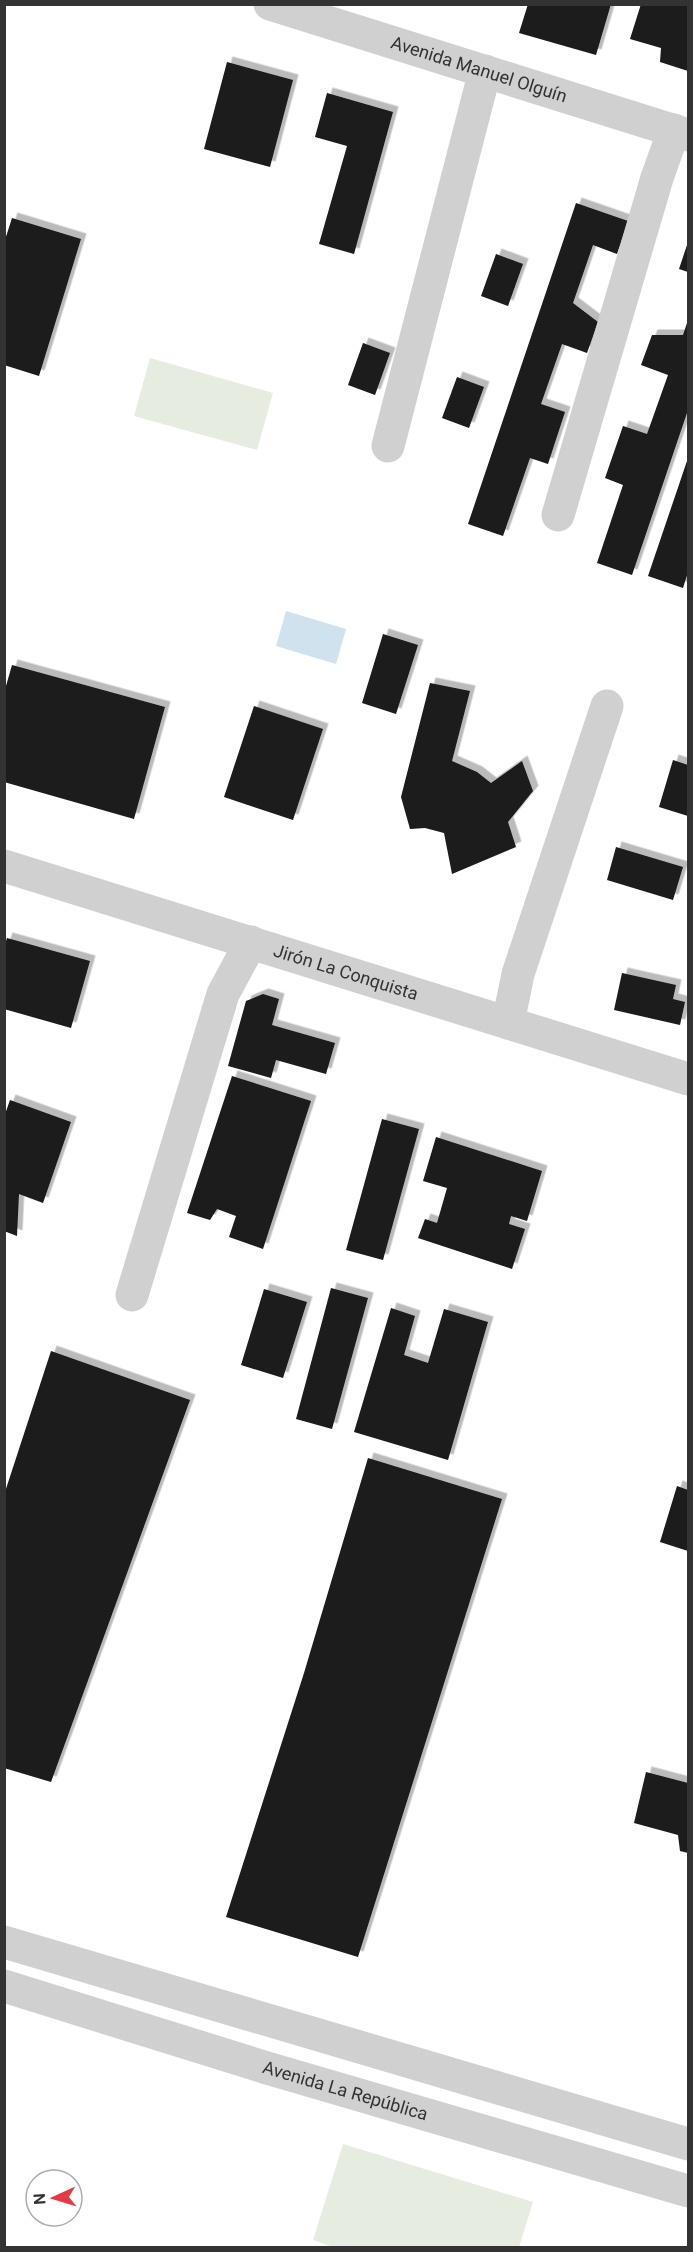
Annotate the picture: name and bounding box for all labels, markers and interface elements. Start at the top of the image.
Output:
street label: Avenida Manuel Olguín [389,32,570,106]
street label: Jirón La Conquista [271,940,421,1004]
street label: Avenida La República [260,2056,430,2124]
north arrow [24,2168,84,2228]
text: N [30,2193,49,2205]

